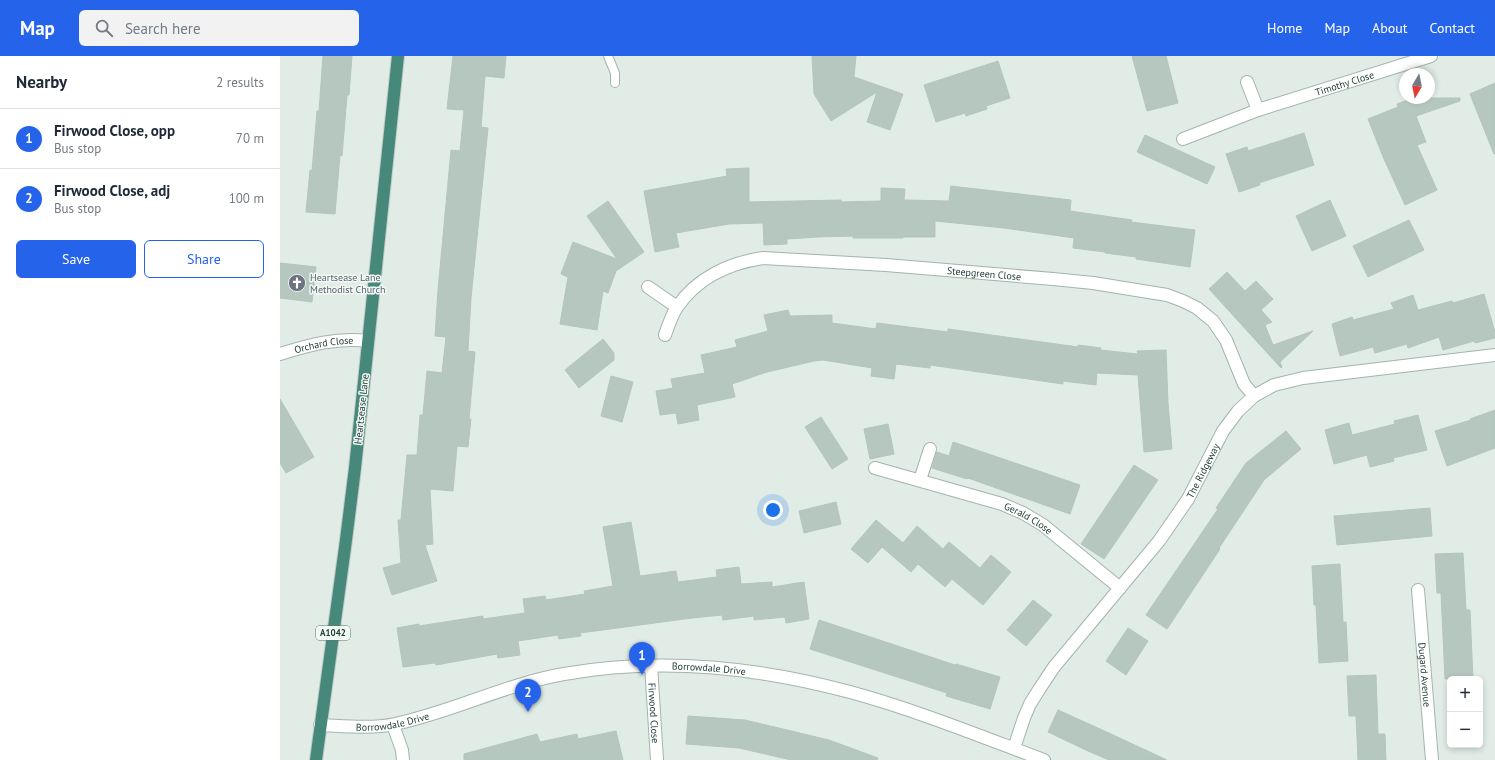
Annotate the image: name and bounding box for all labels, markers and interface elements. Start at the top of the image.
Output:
search box [79,10,359,46]
text: Map [20,16,55,40]
icon: search [93,17,115,39]
text: Search here [125,19,201,38]
text: Home [1267,19,1302,37]
text: Map [1324,19,1350,37]
text: About [1372,19,1408,37]
text: Contact [1430,19,1475,37]
street label: Timothy Close [1314,68,1376,99]
north arrow [1399,68,1435,104]
text: Nearby [16,71,67,93]
text: 2 results [216,74,264,91]
text: Firwood Close, opp [54,121,175,140]
text: 1 [25,130,33,147]
text: 70 m [236,130,264,147]
text: Bus stop [54,140,101,157]
text: Firwood Close, adj [54,181,170,200]
text: 2 [25,190,33,207]
text: 100 m [229,190,264,207]
text: Bus stop [54,200,101,217]
button: Save [16,240,136,278]
button: Share [144,240,264,278]
street label: Steepgreen Close [946,264,1022,283]
place label: Heartsease Lane Methodist Church [310,271,386,296]
church icon: Heartsease Lane Methodist Church [287,273,307,293]
street label: Orchard Close [293,334,353,356]
street label: Heartsease Lane [351,373,372,445]
street label: The Ridgeway [1184,441,1223,501]
your location [763,500,783,520]
street label: Gerald Close [1002,500,1055,537]
road number: A1042 [316,626,350,640]
pin: 1 [629,642,655,675]
street label: Dugard Avenue [1415,642,1434,708]
street label: Borrowdale Drive [672,660,747,678]
map controls [1447,676,1483,748]
button: + [1447,676,1483,712]
pin: 2 [515,679,541,712]
street label: Firwood Close [645,682,662,744]
street label: Borrowdale Drive [356,709,431,734]
button: − [1447,712,1483,748]

